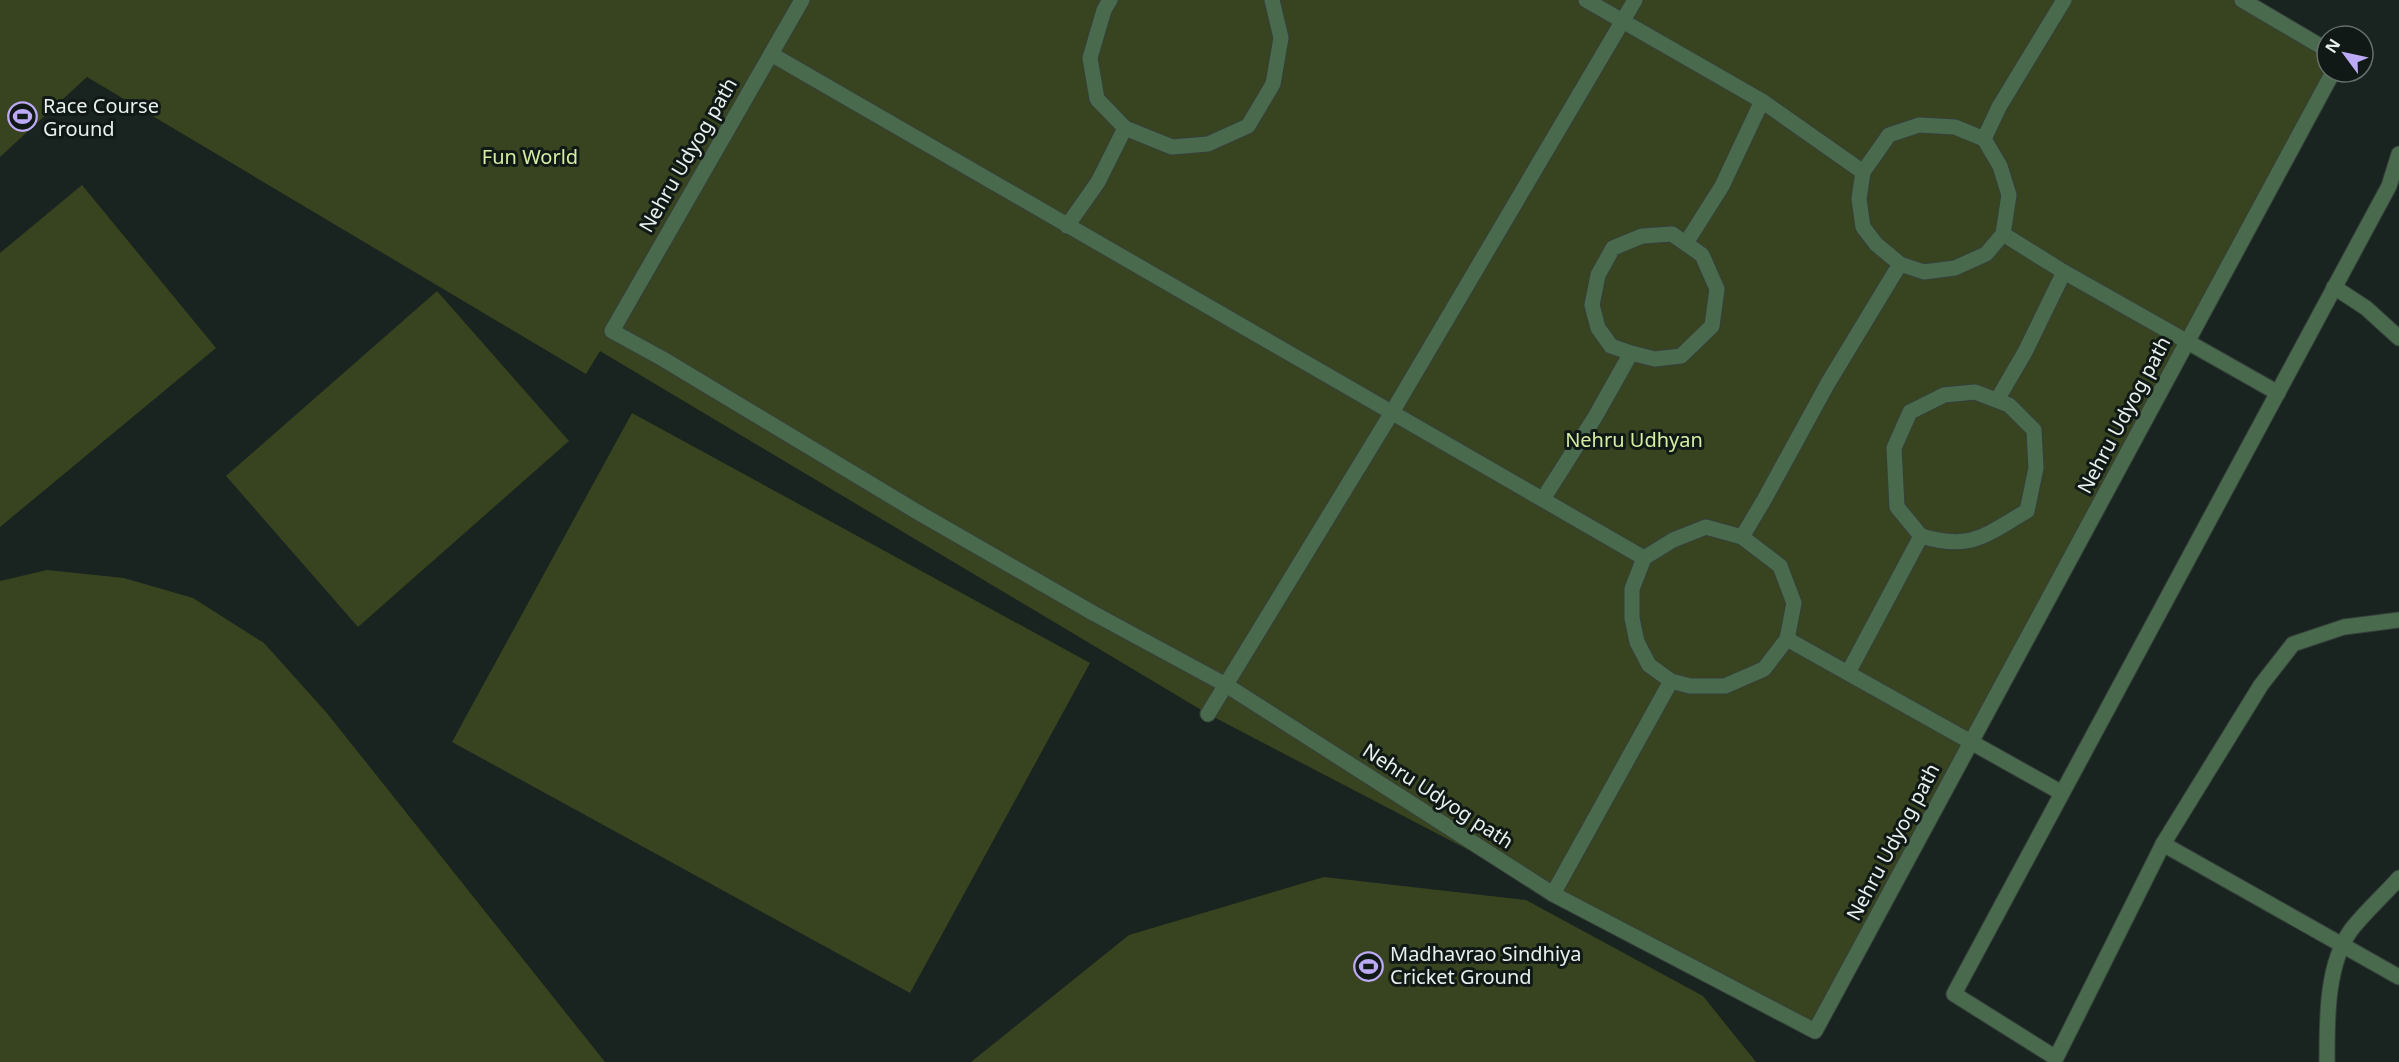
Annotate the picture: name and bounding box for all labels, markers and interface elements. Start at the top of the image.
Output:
north arrow [2315,24,2375,84]
text: N [2320,34,2345,57]
street label: Nehru Udyog path [632,72,743,237]
place label: Race Course Ground [43,92,159,142]
sports icon: Race Course Ground [6,101,38,133]
park label: Fun World [482,143,578,170]
street label: Nehru Udyog path [2071,331,2176,498]
park label: Nehru Udhyan [1565,426,1703,453]
street label: Nehru Udyog path [1358,737,1519,854]
street label: Nehru Udyog path [1840,758,1945,925]
place label: Madhavrao Sindhiya Cricket Ground [1390,940,1582,990]
sports icon: Madhavrao Sindhiya Cricket Ground [1353,950,1385,982]

